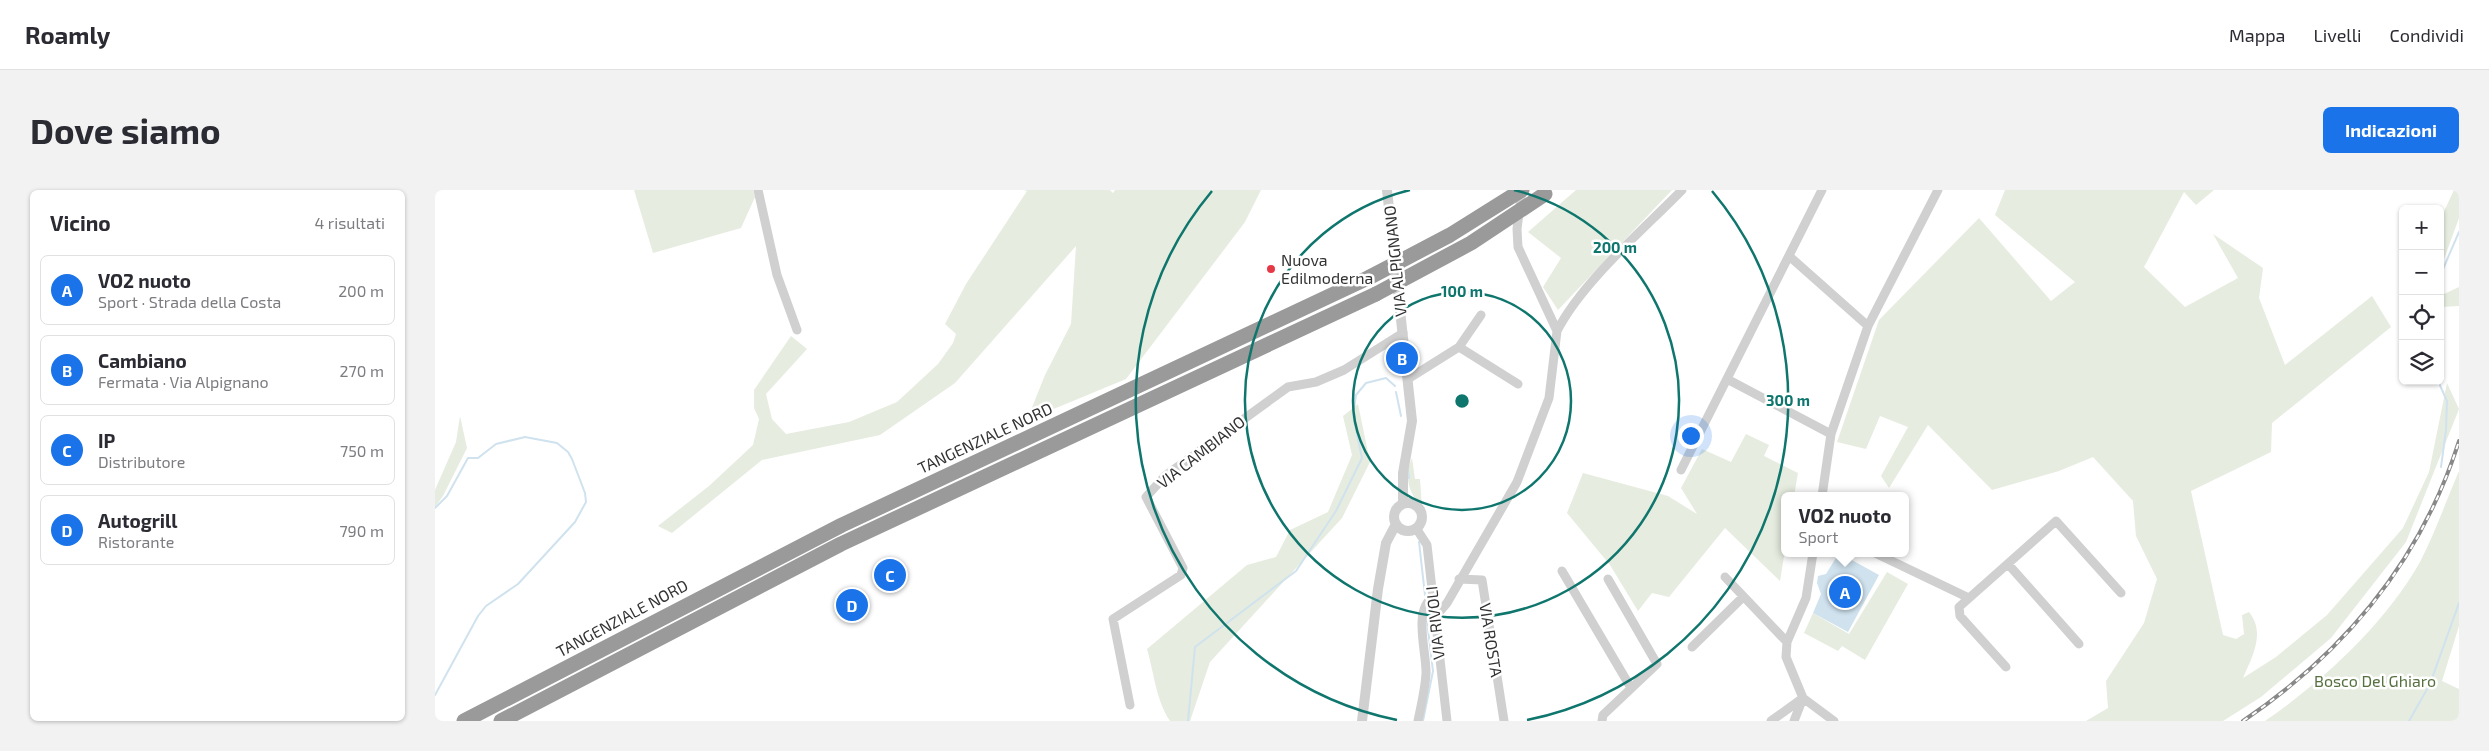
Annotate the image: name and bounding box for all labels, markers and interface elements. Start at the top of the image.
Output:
text: Roamly [25,20,110,49]
text: Mappa [2229,24,2286,46]
text: Livelli [2314,24,2361,46]
text: Condividi [2389,24,2464,46]
button: Indicazioni [2323,107,2459,153]
text: Dove siamo [30,109,221,151]
street label: VIA ALPIGNANO [1379,204,1410,318]
map controls [2399,205,2444,385]
button: + [2399,205,2444,250]
text: Vicino [50,210,111,235]
text: 4 risultati [314,213,385,232]
text: 200 m [1593,238,1637,256]
place label: Nuova Edilmoderna [1281,250,1373,287]
button: − [2399,250,2444,295]
marker: Nuova Edilmoderna [1265,263,1277,275]
text: VO2 nuoto [98,269,191,292]
text: A [62,281,72,300]
text: 200 m [338,281,384,300]
text: 100 m [1441,282,1483,300]
text: Sport · Strada della Costa [98,292,281,311]
button: locate [2399,295,2444,340]
pin: B [1386,339,1418,377]
button: layers [2399,340,2444,385]
text: Cambiano [98,349,187,372]
text: B [62,361,72,380]
text: 270 m [340,361,384,380]
text: Fermata · Via Alpignano [98,372,269,391]
text: 300 m [1766,391,1810,409]
centre of rings [1453,392,1471,410]
street label: TANGENZIALE NORD [914,398,1055,477]
street label: VIA CAMBIANO [1153,411,1248,492]
your location [1678,423,1704,449]
text: IP [98,429,115,452]
text: C [62,441,72,460]
text: 750 m [340,441,384,460]
text: Distributore [98,452,185,471]
popup [1781,492,1909,557]
text: VO2 nuoto [1798,504,1892,527]
text: Autogrill [98,509,178,532]
text: D [62,521,72,540]
text: 790 m [339,521,384,540]
text: Sport [1798,527,1838,546]
text: Ristorante [98,532,174,551]
pin: C [874,556,906,594]
pin: A [1829,573,1861,611]
street label: TANGENZIALE NORD [553,575,691,660]
street label: VIA RIVOLI [1421,585,1448,661]
pin: D [836,586,868,624]
street label: VIA ROSTA [1476,601,1507,678]
park label: Bosco Del Ghiaro [2314,671,2436,690]

